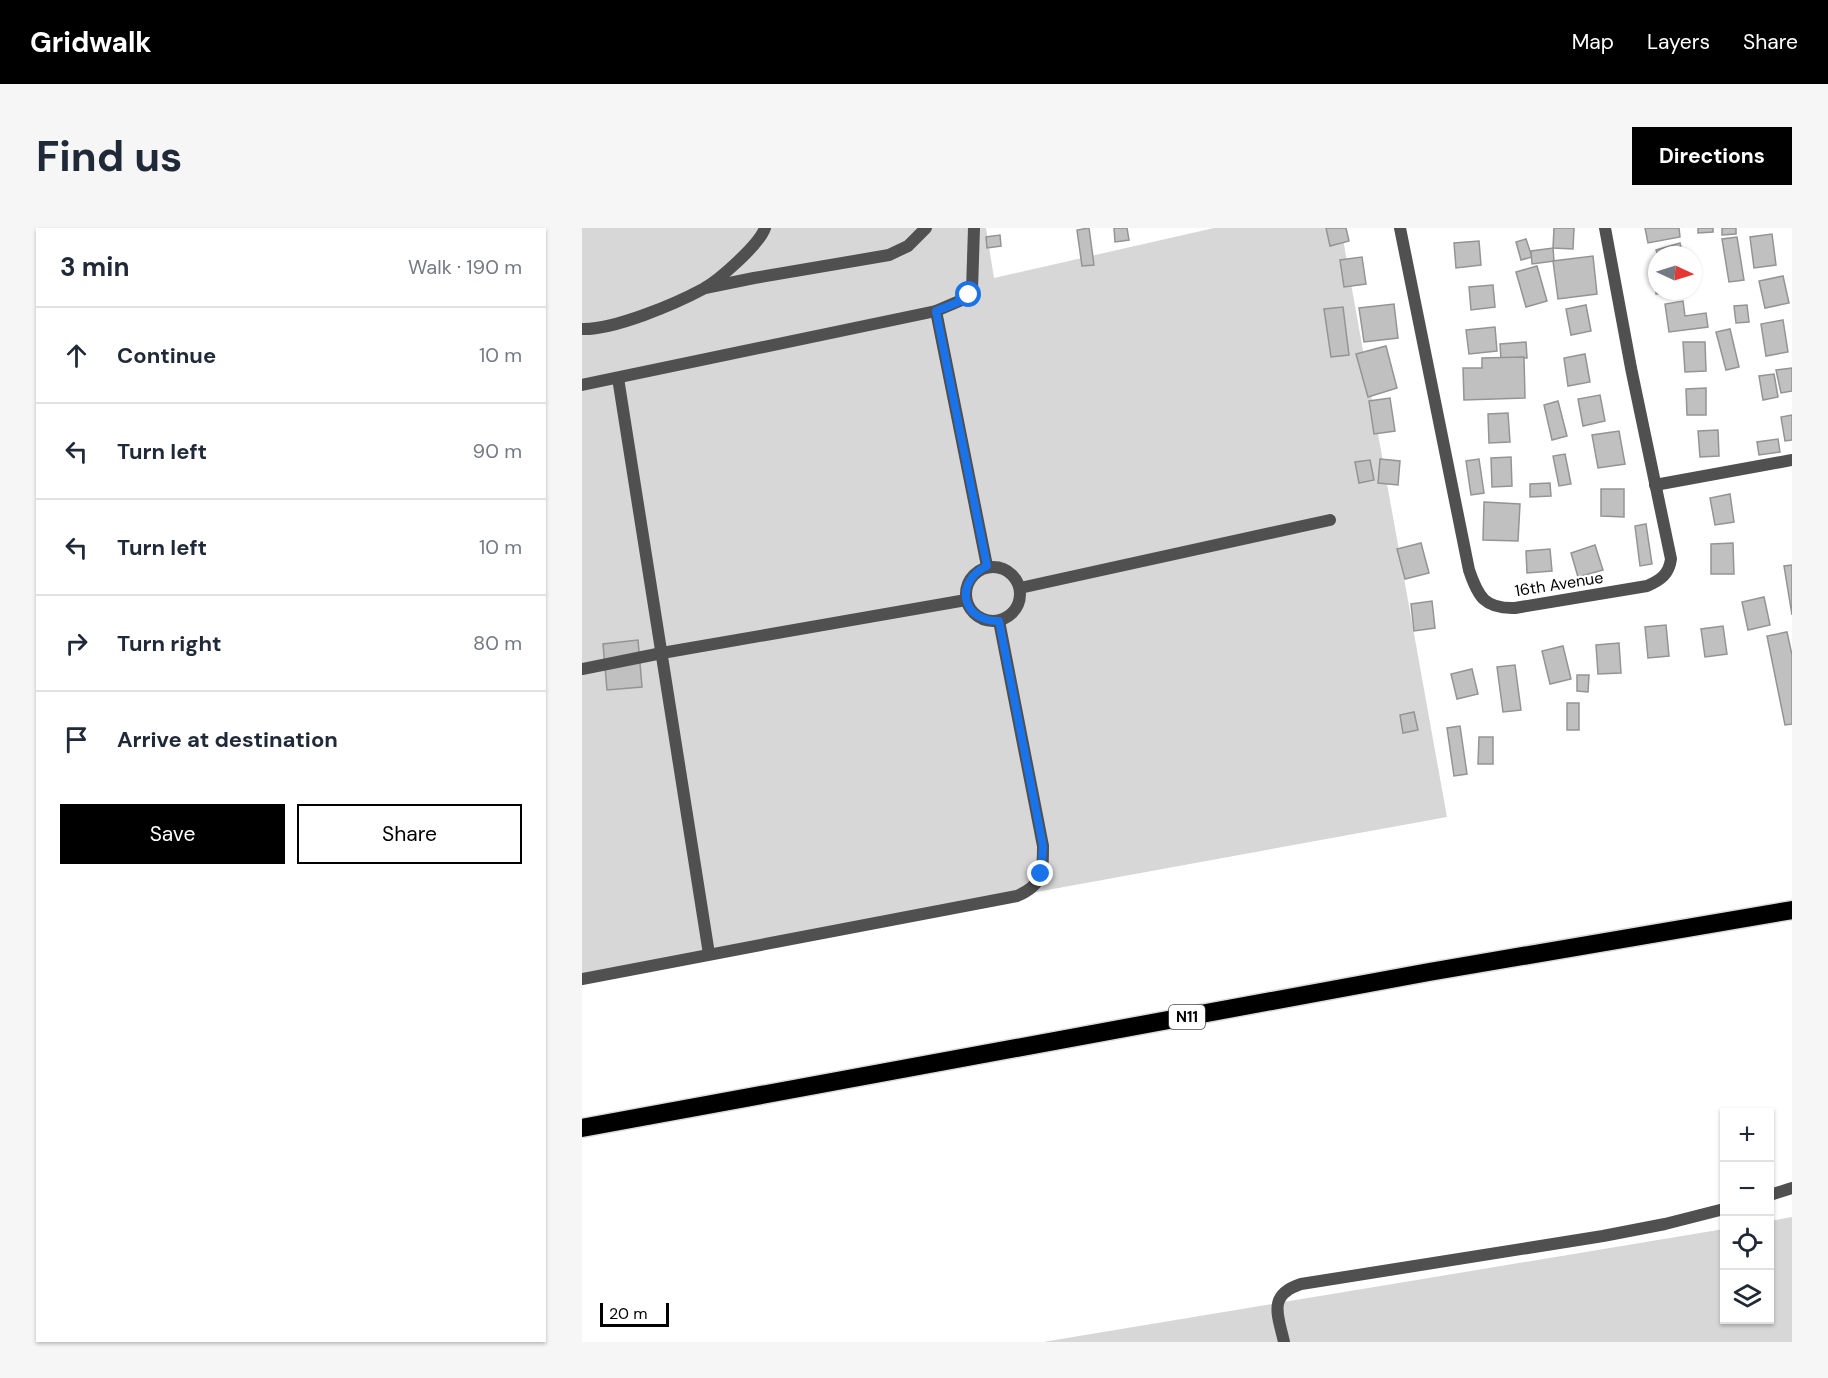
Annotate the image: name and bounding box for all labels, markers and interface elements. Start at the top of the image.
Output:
text: Gridwalk [30,24,152,61]
text: Map [1572,28,1614,56]
text: Layers [1647,28,1710,56]
text: Share [1743,28,1798,56]
button: Directions [1632,127,1792,185]
text: Find us [36,129,182,184]
north arrow [1648,246,1702,300]
text: 3 min [60,250,129,284]
text: Walk · 190 m [408,254,522,280]
route start [955,281,981,307]
icon: ahead [60,339,93,372]
text: Continue [117,341,216,370]
text: 10 m [479,342,522,368]
icon: left [60,435,93,468]
text: Turn left [117,437,207,466]
text: 90 m [473,438,522,464]
icon: left [60,531,93,564]
text: Turn left [117,533,207,562]
text: 10 m [479,534,522,560]
street label: 16th Avenue [1513,567,1605,601]
icon: right [60,627,93,660]
text: Turn right [117,629,222,658]
text: 80 m [473,630,522,656]
icon: arrive [60,723,93,756]
text: Arrive at destination [117,725,338,754]
button: Save [60,804,285,864]
button: Share [297,804,522,864]
route end [1027,860,1053,886]
road number: N11 [1169,1005,1205,1029]
map controls [1720,1108,1774,1324]
button: + [1720,1108,1774,1162]
button: − [1720,1162,1774,1216]
button: locate [1720,1216,1774,1270]
button: layers [1720,1270,1774,1324]
scale bar [600,1300,669,1328]
text: 20 m [609,1303,648,1324]

